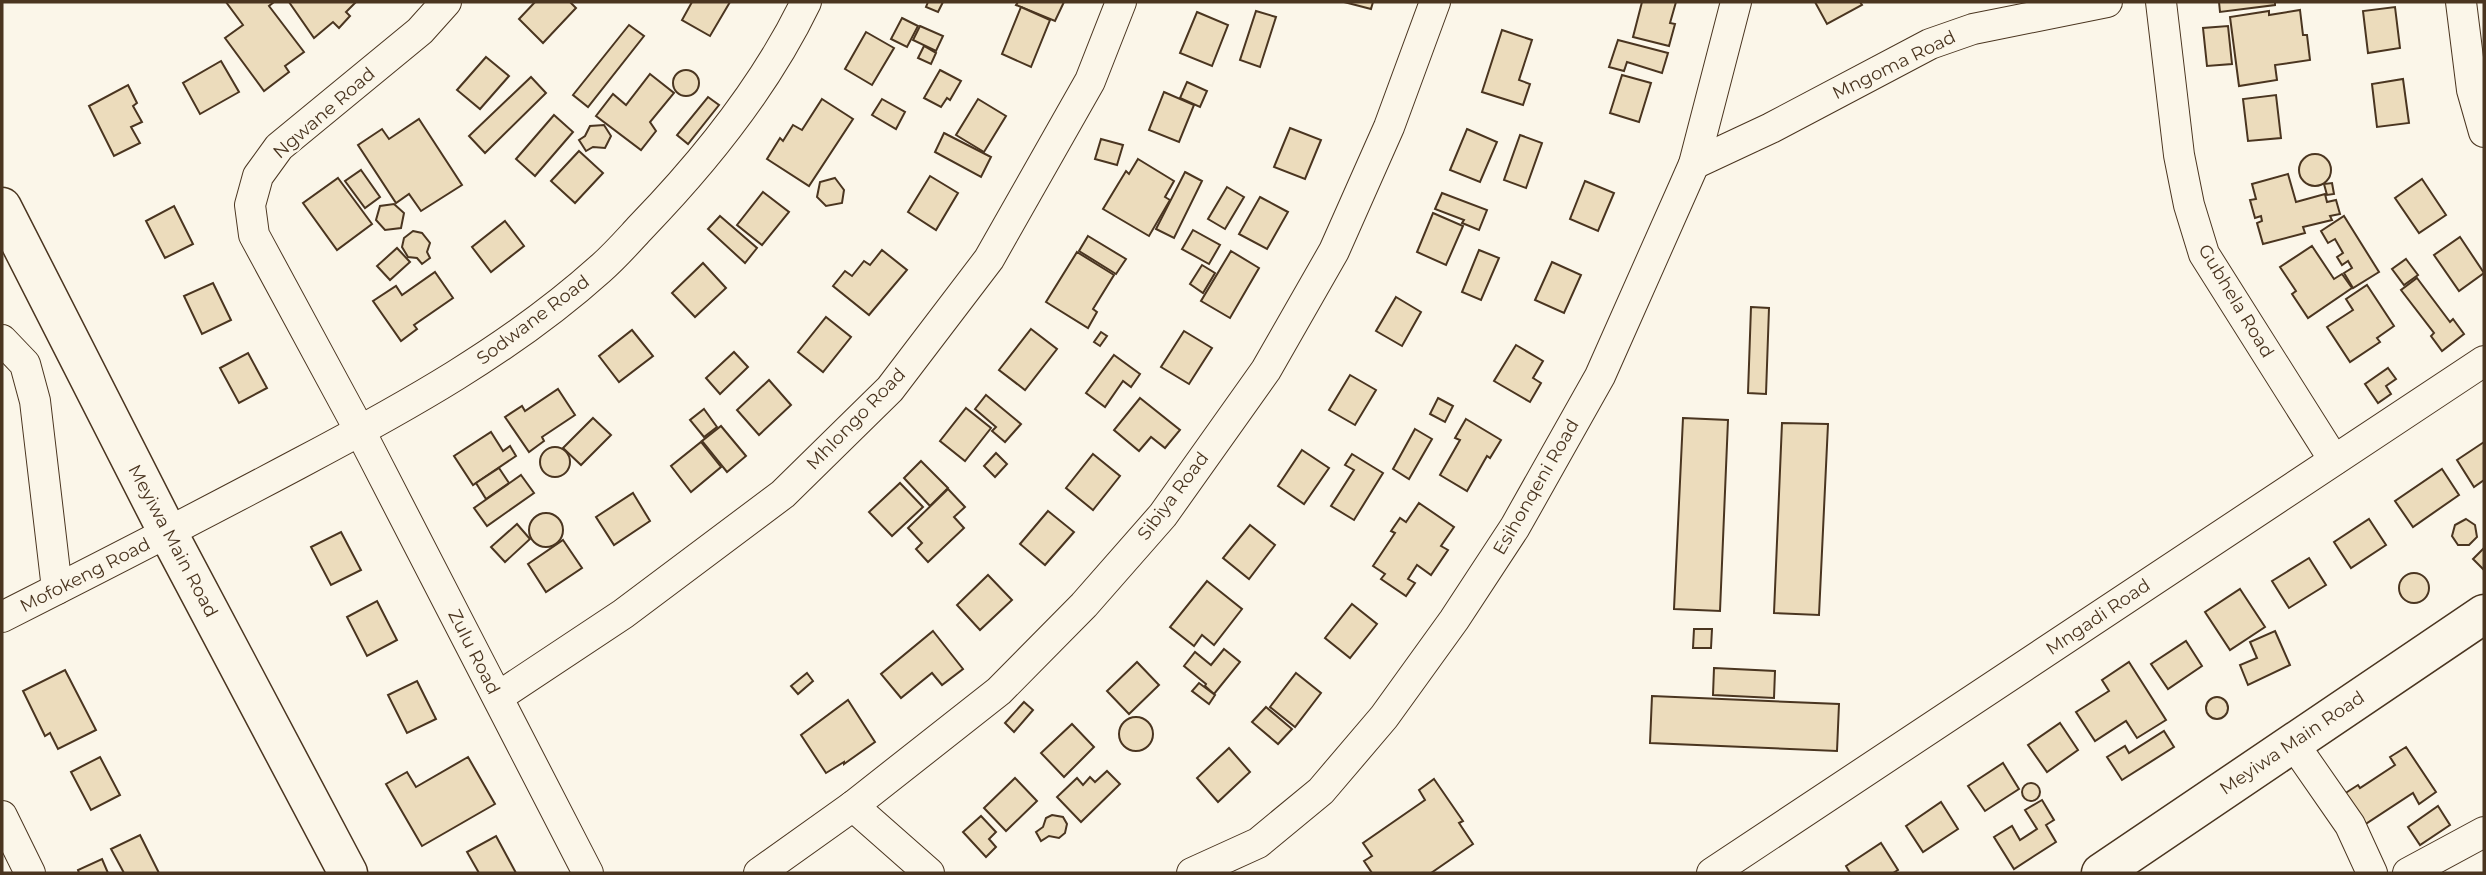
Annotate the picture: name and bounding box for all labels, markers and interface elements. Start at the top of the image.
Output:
street label: Mngoma Road [1829,26,1959,104]
street label: Ngwane Road [269,63,379,163]
street label: Gubhela Road [2193,240,2279,362]
street label: Sodwane Road [472,270,594,370]
street label: Mhlongo Road [802,364,910,474]
street label: Esihonqeni Road [1488,415,1584,559]
street label: Sibiya Road [1133,448,1213,544]
street label: Meyiwa Main Road [123,461,223,621]
street label: Mofokeng Road [16,533,154,617]
street label: Mngadi Road [2042,574,2154,660]
street label: Zulu Road [443,606,505,698]
street label: Meyiwa Main Road [2215,686,2369,800]

